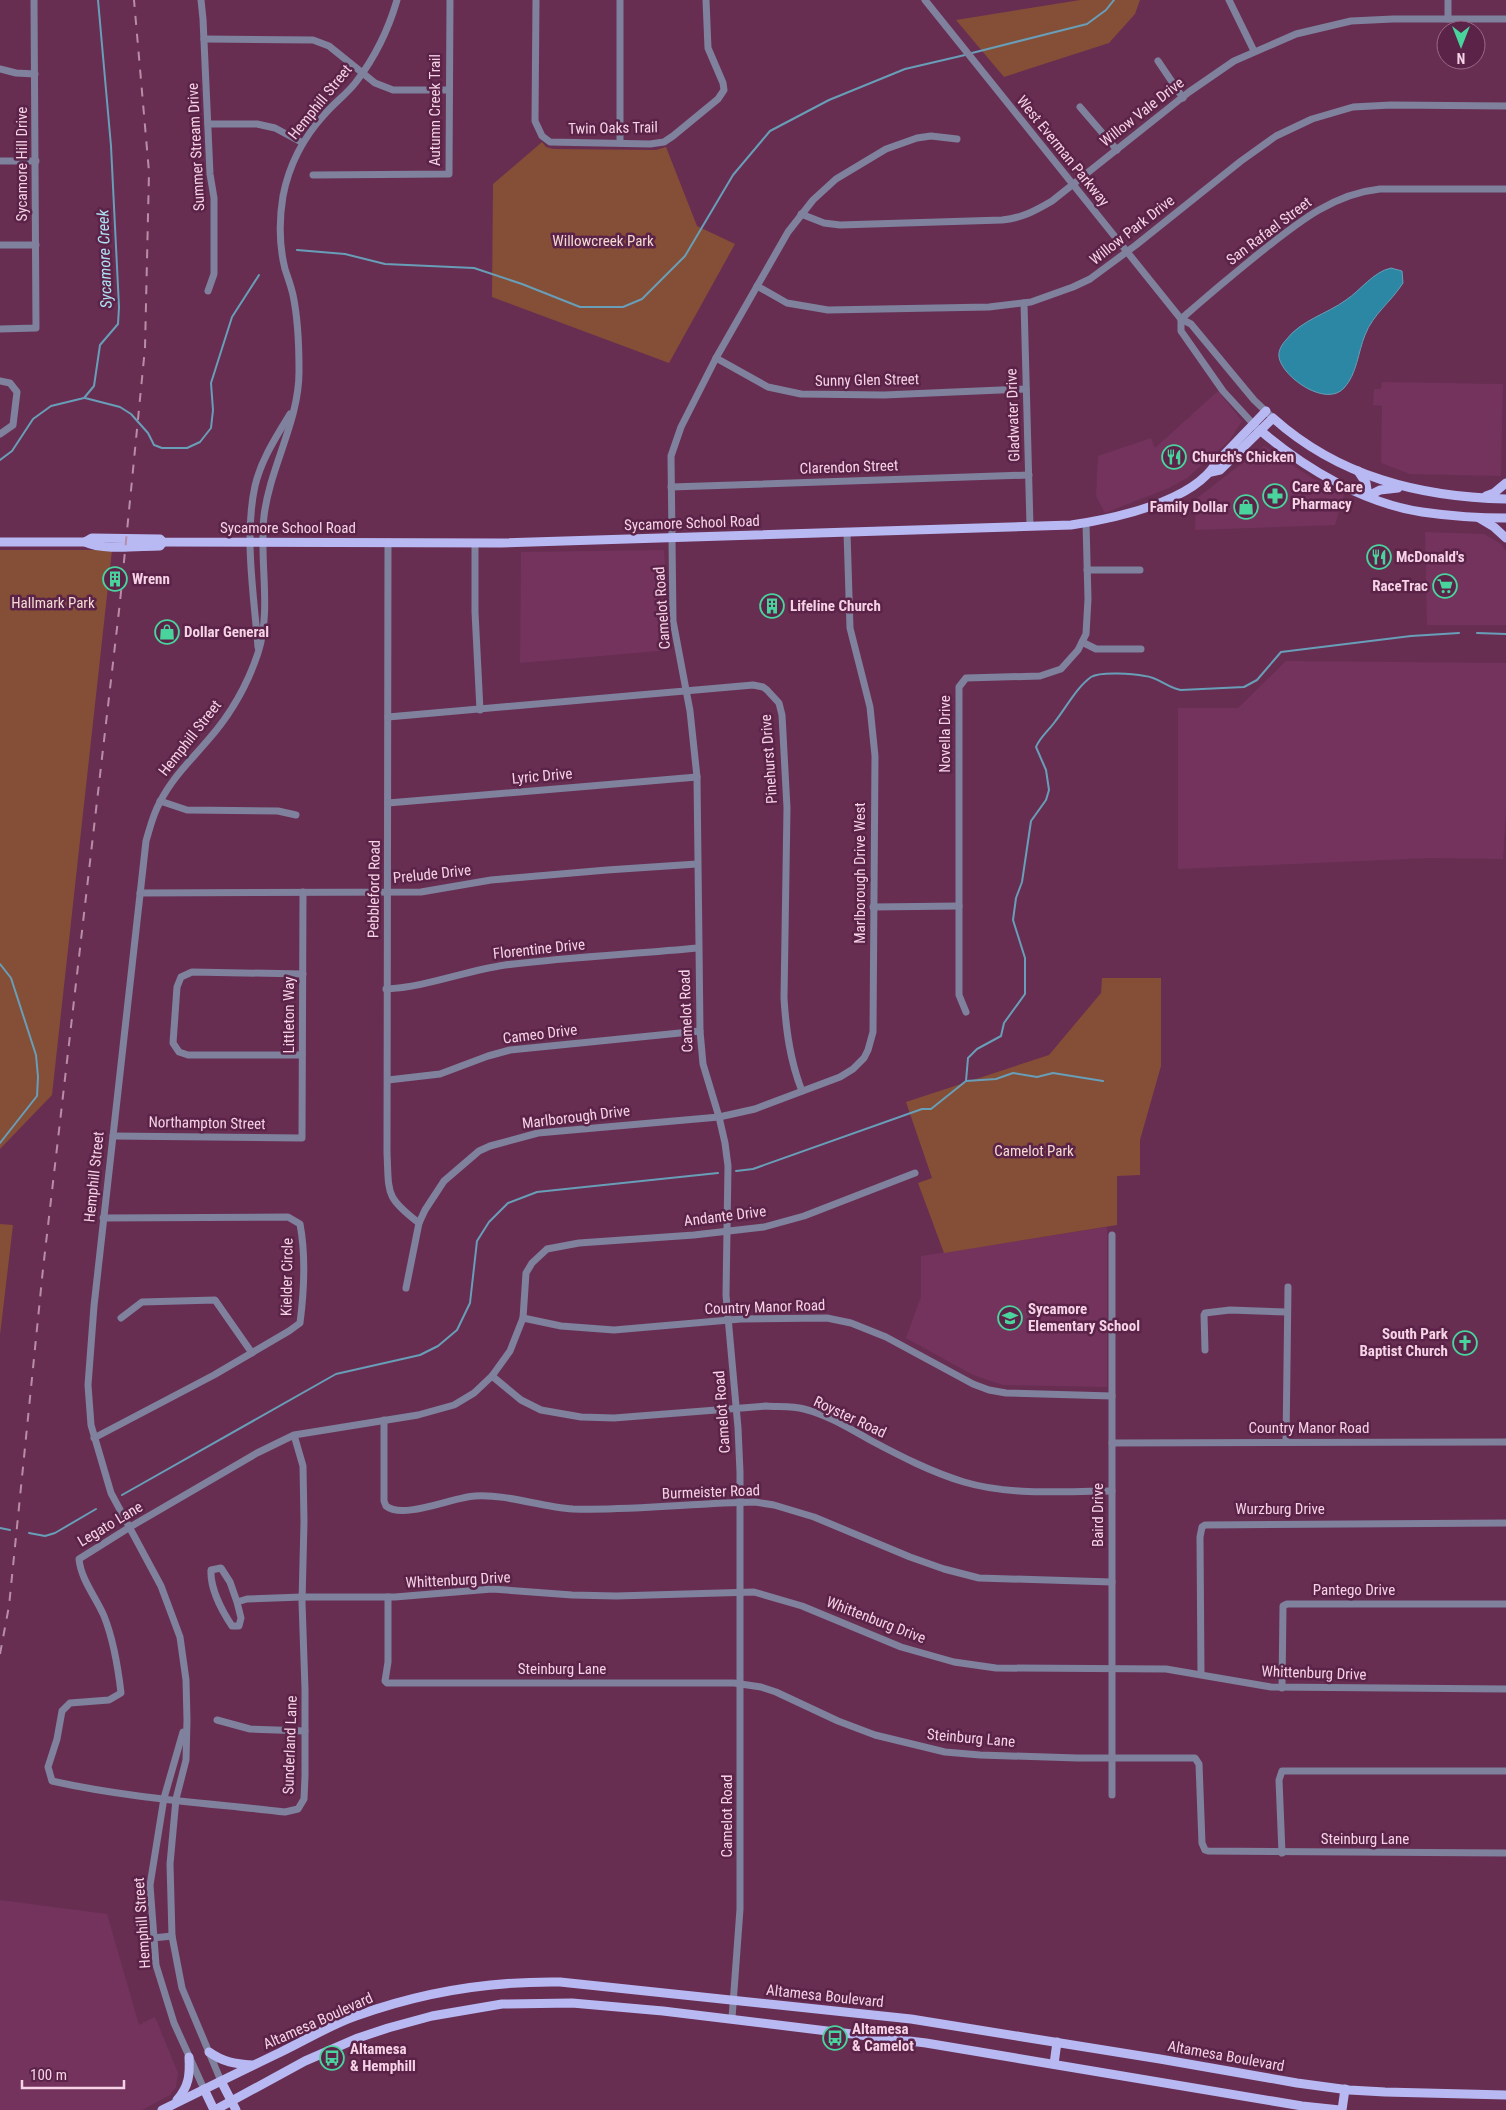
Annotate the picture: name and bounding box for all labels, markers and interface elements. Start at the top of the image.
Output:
north arrow [1436,20,1486,70]
text: N [1457,50,1465,66]
street label: Autumn Creek Trail [426,54,444,166]
street label: Hemphill Street [284,61,356,143]
street label: Willow Vale Drive [1096,74,1188,150]
street label: Summer Stream Drive [184,83,208,211]
street label: West Everman Parkway [1013,92,1113,210]
street label: Sycamore Hill Drive [13,107,31,221]
street label: Twin Oaks Trail [568,118,658,138]
street label: Willow Park Drive [1086,191,1178,269]
street label: San Rafael Street [1223,193,1315,269]
water label: Sycamore Creek [93,208,116,309]
park label: Willowcreek Park [552,232,654,250]
street label: Gladwater Drive [1002,368,1024,462]
street label: Sunny Glen Street [815,370,919,390]
restaurant icon: Church's Chicken [1161,444,1187,470]
place label: Church's Chicken [1192,448,1294,466]
street label: Clarendon Street [799,456,899,478]
place label: Care & Care Pharmacy [1292,478,1363,513]
pharmacy icon: Care & Care Pharmacy [1262,483,1288,509]
shop icon: Family Dollar [1233,494,1259,520]
place label: Family Dollar [1150,498,1228,516]
street label: Sycamore School Road [624,512,760,534]
street label: Sycamore School Road [220,519,356,537]
restaurant icon: McDonald's [1366,544,1392,570]
place label: McDonald's [1396,548,1465,566]
building icon: Wrenn [102,566,128,592]
street label: Camelot Road [650,566,674,650]
place label: Wrenn [132,570,170,588]
supermarket icon: RaceTrac [1432,573,1458,599]
place label: RaceTrac [1372,577,1428,595]
building icon: Lifeline Church [759,593,785,619]
park label: Hallmark Park [11,594,95,612]
place label: Lifeline Church [790,597,881,615]
shop icon: Dollar General [154,619,180,645]
place label: Dollar General [184,623,269,641]
street label: Novella Drive [936,695,954,773]
street label: Hemphill Street [155,697,225,779]
street label: Pinehurst Drive [757,714,781,804]
street label: Lyric Drive [511,764,573,788]
street label: Marlborough Drive West [851,802,869,944]
street label: Pebbleford Road [364,840,384,938]
street label: Prelude Drive [392,861,472,887]
street label: Florentine Drive [492,935,586,963]
street label: Camelot Road [676,969,696,1053]
street label: Littleton Way [280,977,298,1053]
street label: Cameo Drive [502,1021,578,1047]
street label: Marlborough Drive [521,1101,631,1133]
street label: Northampton Street [148,1113,266,1133]
street label: Hemphill Street [80,1131,108,1223]
park label: Camelot Park [994,1142,1074,1160]
street label: Andante Drive [683,1202,767,1230]
street label: Kielder Circle [277,1238,297,1316]
street label: Country Manor Road [704,1296,826,1318]
place label: Sycamore Elementary School [1028,1300,1140,1335]
school or university icon: Sycamore Elementary School [997,1305,1023,1331]
place label: South Park Baptist Church [1359,1325,1449,1360]
church icon: South Park Baptist Church [1452,1330,1478,1356]
street label: Camelot Road [710,1370,734,1454]
street label: Royster Road [811,1392,889,1442]
street label: Country Manor Road [1249,1419,1369,1437]
street label: Burmeister Road [662,1481,760,1503]
street label: Baird Drive [1089,1483,1107,1547]
street label: Legato Lane [74,1498,146,1550]
street label: Wurzburg Drive [1235,1500,1325,1518]
street label: Whittenburg Drive [405,1568,511,1592]
street label: Pantego Drive [1313,1581,1395,1599]
street label: Whittenburg Drive [824,1593,928,1647]
street label: Steinburg Lane [518,1660,606,1678]
street label: Whittenburg Drive [1261,1662,1367,1684]
street label: Sunderland Lane [279,1695,301,1795]
street label: Steinburg Lane [926,1725,1016,1751]
street label: Camelot Road [718,1775,736,1857]
street label: Steinburg Lane [1321,1830,1409,1848]
street label: Hemphill Street [130,1877,154,1969]
street label: Altamesa Boulevard [765,1981,885,2011]
street label: Altamesa Boulevard [260,1989,376,2053]
place label: Altamesa & Camelot [852,2020,914,2055]
bus stop icon: Altamesa & Camelot [822,2025,848,2051]
street label: Altamesa Boulevard [1166,2037,1286,2075]
place label: Altamesa & Hemphill [350,2040,416,2075]
bus stop icon: Altamesa & Hemphill [319,2045,345,2071]
scale bar [22,2058,125,2090]
text: 100 m [30,2066,67,2084]

